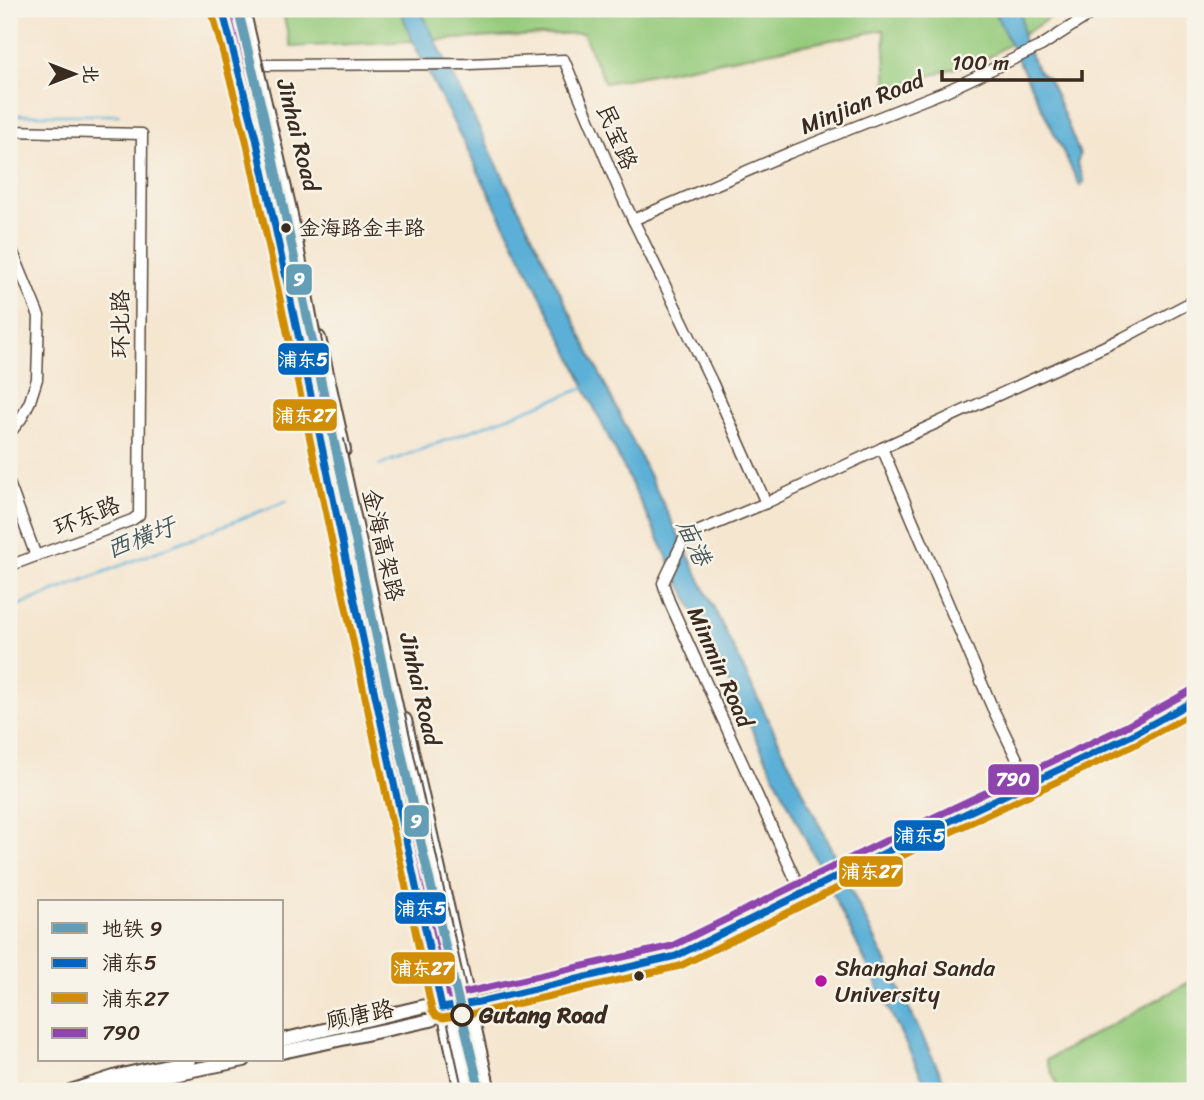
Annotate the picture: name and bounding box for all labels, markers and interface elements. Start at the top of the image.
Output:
north arrow [38,38,108,108]
scale bar [942,38,1082,82]
text: 100 m [952,44,1009,82]
street label: Minjian Road [794,59,932,146]
text: 北 [74,64,107,84]
street label: Jinhai Road [264,73,332,197]
street label: 民宝路 [585,97,649,177]
place label: 金海路金丰路 [299,209,425,247]
marker: 金海路金丰路 [279,221,293,235]
line badge: 9 [285,263,313,296]
text: 9 [293,263,305,296]
street label: 环北路 [100,290,141,359]
line badge: 浦东5 [277,342,330,376]
text: 浦东5 [278,343,328,376]
line badge: 浦东27 [272,398,338,432]
text: 浦东27 [275,399,337,432]
street label: 环东路 [47,484,127,548]
street label: 金海高架路 [350,484,416,606]
water label: 西横圩 [100,504,185,571]
water label: 庙港 [665,511,724,574]
street label: Minmin Road [675,600,766,736]
street label: Jinhai Road [387,627,453,751]
line badge: 790 [987,763,1040,796]
text: 790 [996,763,1030,796]
line badge: 9 [403,804,430,838]
text: 9 [410,805,422,838]
line badge: 浦东5 [893,819,946,852]
text: 浦东5 [895,819,945,852]
line badge: 浦东27 [838,855,904,888]
text: 浦东27 [841,855,903,888]
line badge: 浦东5 [394,891,447,925]
text: 浦东5 [396,892,446,925]
legend [38,900,284,1062]
text: 地铁 9 [102,910,162,948]
text: 浦东5 [102,944,157,982]
place label: Shanghai Sanda University [835,948,995,1015]
line badge: 浦东27 [390,951,456,985]
text: 浦东27 [393,952,455,985]
unlabelled marker [632,969,646,983]
marker: Shanghai Sanda University [813,973,829,989]
text: 浦东27 [102,980,170,1018]
street label: 顾唐路 [322,988,398,1042]
place label: Gutang Road [478,995,608,1036]
marker: Gutang Road [451,1004,473,1026]
text: 790 [102,1014,140,1052]

